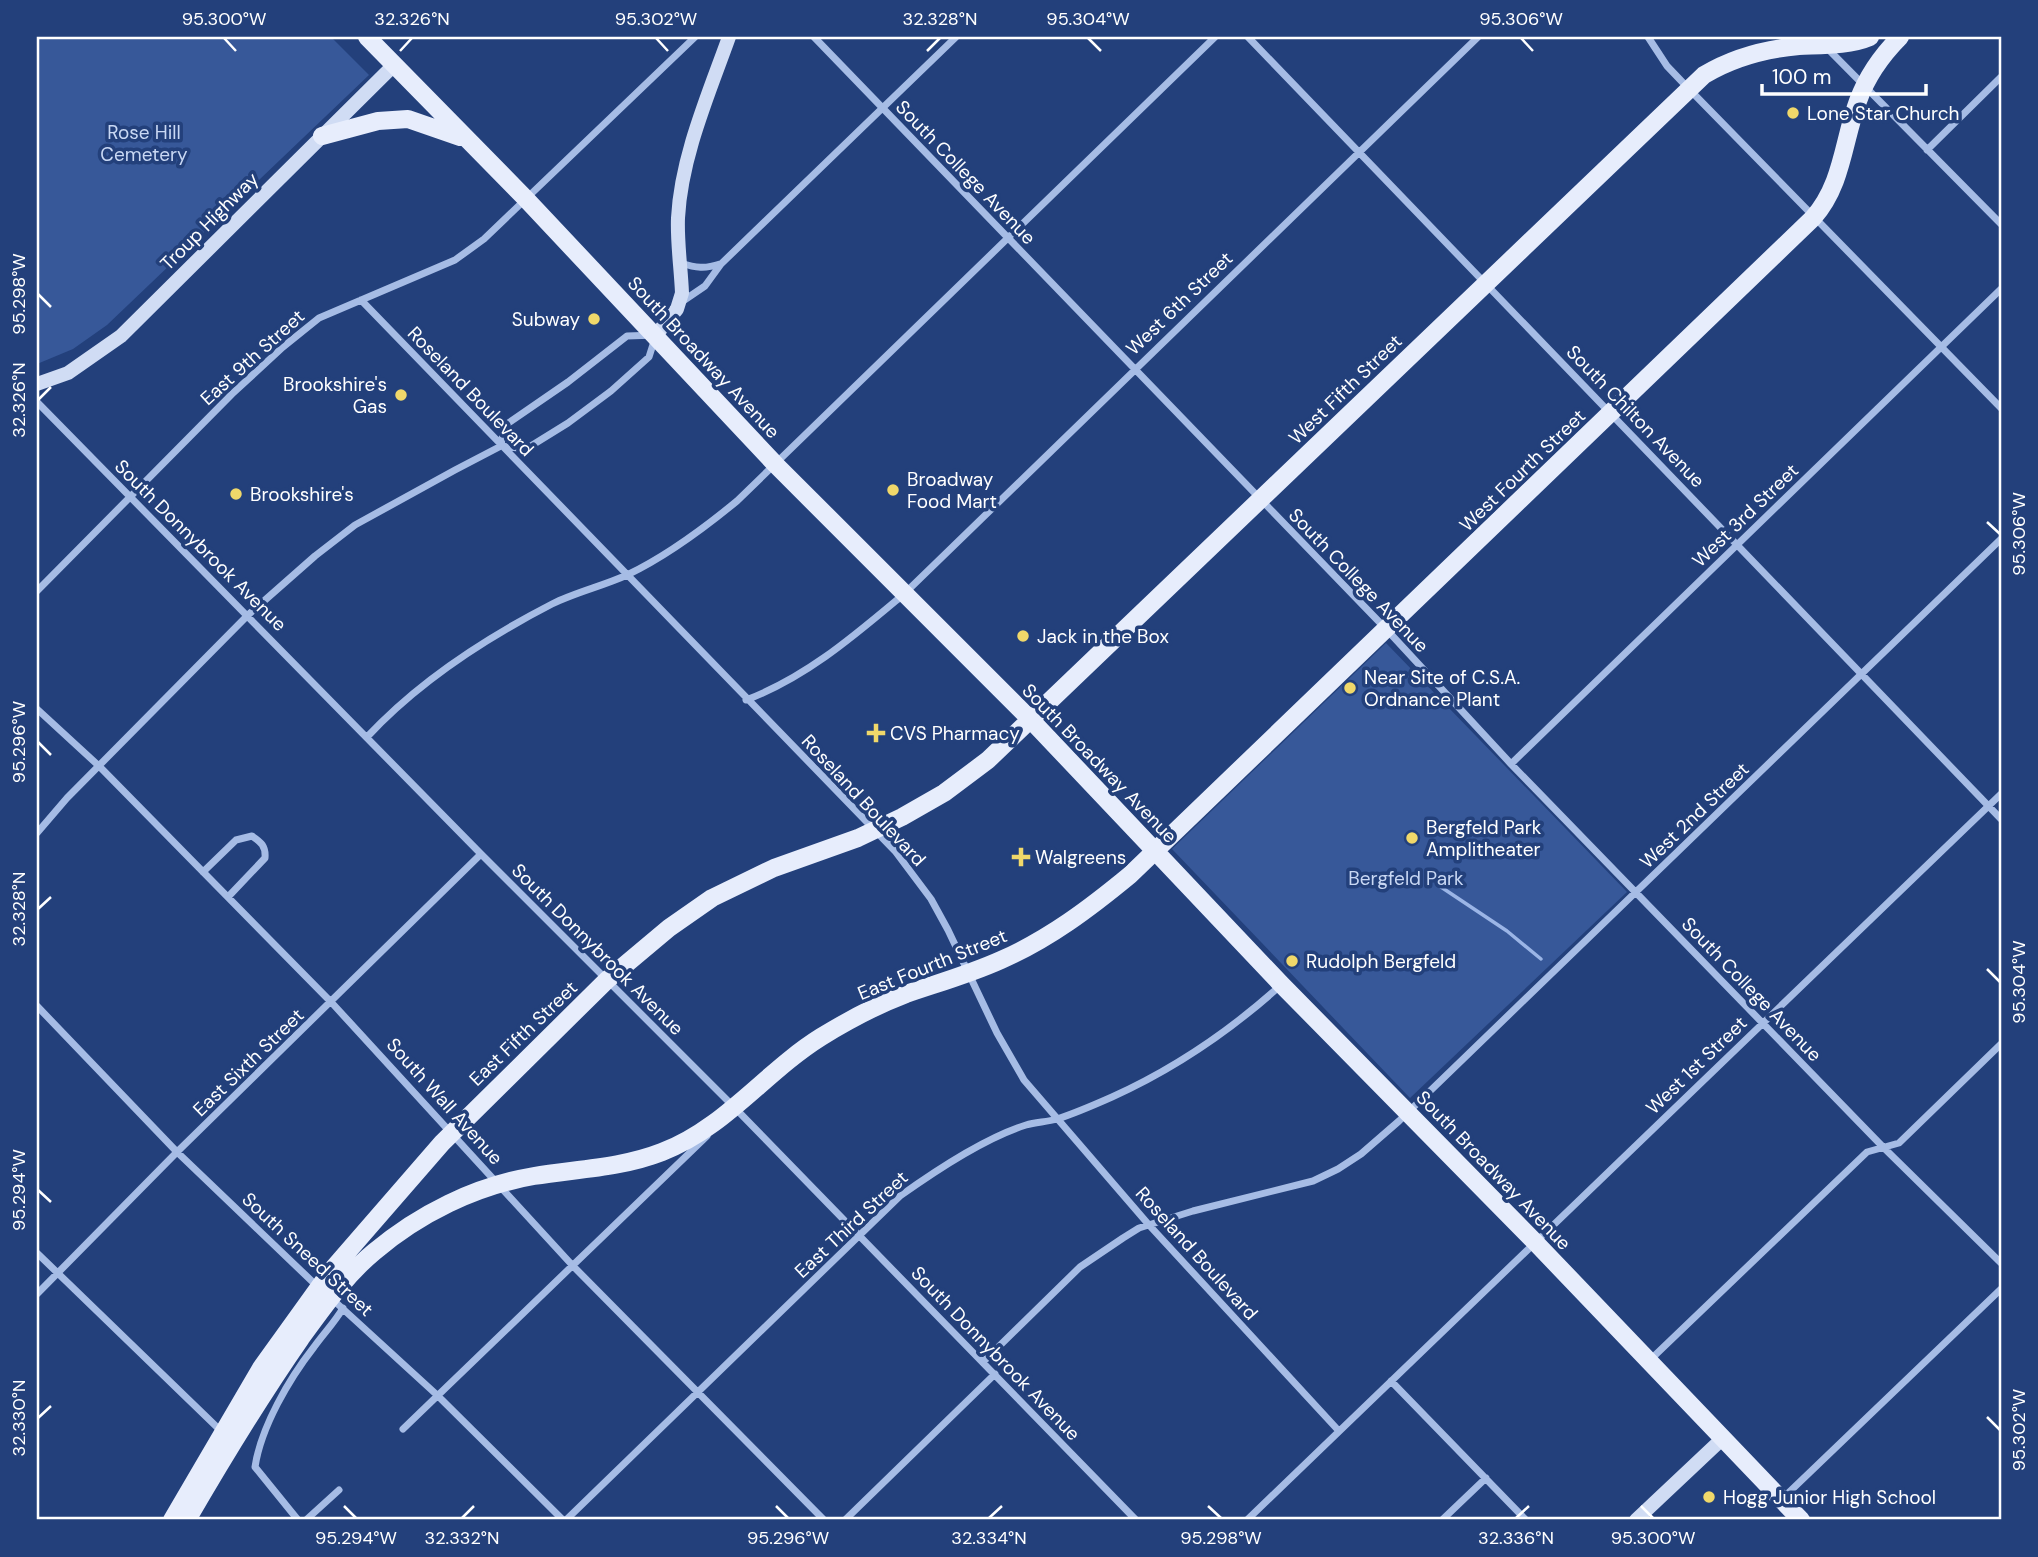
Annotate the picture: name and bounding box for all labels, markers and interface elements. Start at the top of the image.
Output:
text: 95.300°W [182,7,266,31]
text: 32.326°N [374,7,450,31]
text: 95.302°W [615,7,697,31]
text: 32.328°N [903,7,977,31]
text: 95.304°W [1046,7,1130,31]
text: 95.306°W [1479,7,1563,31]
scale bar [1762,52,1926,96]
text: 100 m [1772,63,1832,91]
street label: South College Avenue [890,95,1041,250]
place label: Lone Star Church [1807,101,1959,126]
marker: Lone Star Church [1785,105,1801,121]
park label: Rose Hill Cemetery [100,120,188,167]
street label: Troup Highway [155,167,264,276]
street label: West 6th Street [1121,246,1238,361]
text: 95.298°W [7,253,31,335]
street label: South Broadway Avenue [622,271,785,444]
street label: East 9th Street [195,304,310,411]
place label: Subway [512,307,580,332]
marker: Subway [586,311,602,327]
street label: Roseland Boulevard [402,321,539,462]
street label: West Fifth Street [1283,329,1407,450]
street label: South Chilton Avenue [1561,340,1710,493]
text: 32.326°N [7,362,31,438]
place label: Brookshire's Gas [283,372,387,419]
marker: Brookshire's Gas [393,387,409,403]
street label: West Fourth Street [1454,404,1591,537]
street label: South Donnybrook Avenue [109,454,292,637]
street label: West 3rd Street [1687,458,1804,572]
place label: Broadway Food Mart [907,467,997,514]
place label: Brookshire's [250,482,354,507]
marker: Broadway Food Mart [885,482,901,498]
marker: Brookshire's [228,486,244,502]
text: 95.306°W [2007,492,2031,576]
street label: South College Avenue [1283,503,1434,658]
place label: Jack in the Box [1037,624,1169,649]
marker: Jack in the Box [1015,628,1031,644]
place label: Near Site of C.S.A. Ordnance Plant [1364,665,1520,712]
street label: South Broadway Avenue [1017,678,1182,849]
marker: Near Site of C.S.A. Ordnance Plant [1342,680,1358,696]
text: 95.296°W [7,701,31,783]
place label: CVS Pharmacy [890,721,1020,746]
marker: CVS Pharmacy [868,725,884,741]
street label: Roseland Boulevard [796,729,931,872]
street label: West 2nd Street [1634,757,1754,874]
place label: Bergfeld Park Amplitheater [1426,815,1542,862]
marker: Bergfeld Park Amplitheater [1404,830,1420,846]
place label: Walgreens [1035,845,1126,870]
marker: Walgreens [1013,849,1029,865]
street label: South Donnybrook Avenue [506,858,689,1041]
park label: Bergfeld Park [1348,866,1464,891]
text: 32.328°N [7,872,31,946]
street label: South College Avenue [1676,912,1827,1067]
street label: East Fourth Street [854,923,1011,1006]
text: 95.304°W [2007,940,2031,1024]
place label: Rudolph Bergfeld [1306,949,1456,974]
marker: Rudolph Bergfeld [1284,953,1300,969]
street label: East Fifth Street [464,975,583,1091]
street label: East Sixth Street [188,1003,309,1122]
street label: West 1st Street [1640,1011,1752,1120]
street label: South Wall Avenue [381,1033,508,1170]
street label: South Broadway Avenue [1411,1085,1576,1256]
text: 95.294°W [7,1149,31,1231]
street label: East Third Street [789,1165,913,1283]
street label: Roseland Boulevard [1130,1181,1263,1325]
street label: South Sneed Street [237,1187,379,1322]
street label: South Donnybrook Avenue [906,1261,1086,1446]
text: 32.330°N [7,1380,31,1456]
text: 95.302°W [2007,1389,2031,1471]
place label: Hogg Junior High School [1723,1485,1936,1510]
marker: Hogg Junior High School [1701,1489,1717,1505]
text: 95.294°W [315,1526,397,1550]
text: 32.332°N [425,1526,499,1550]
text: 95.296°W [747,1526,829,1550]
text: 32.334°N [951,1526,1027,1550]
text: 95.298°W [1180,1526,1262,1550]
text: 32.336°N [1478,1526,1554,1550]
text: 95.300°W [1611,1526,1695,1550]

